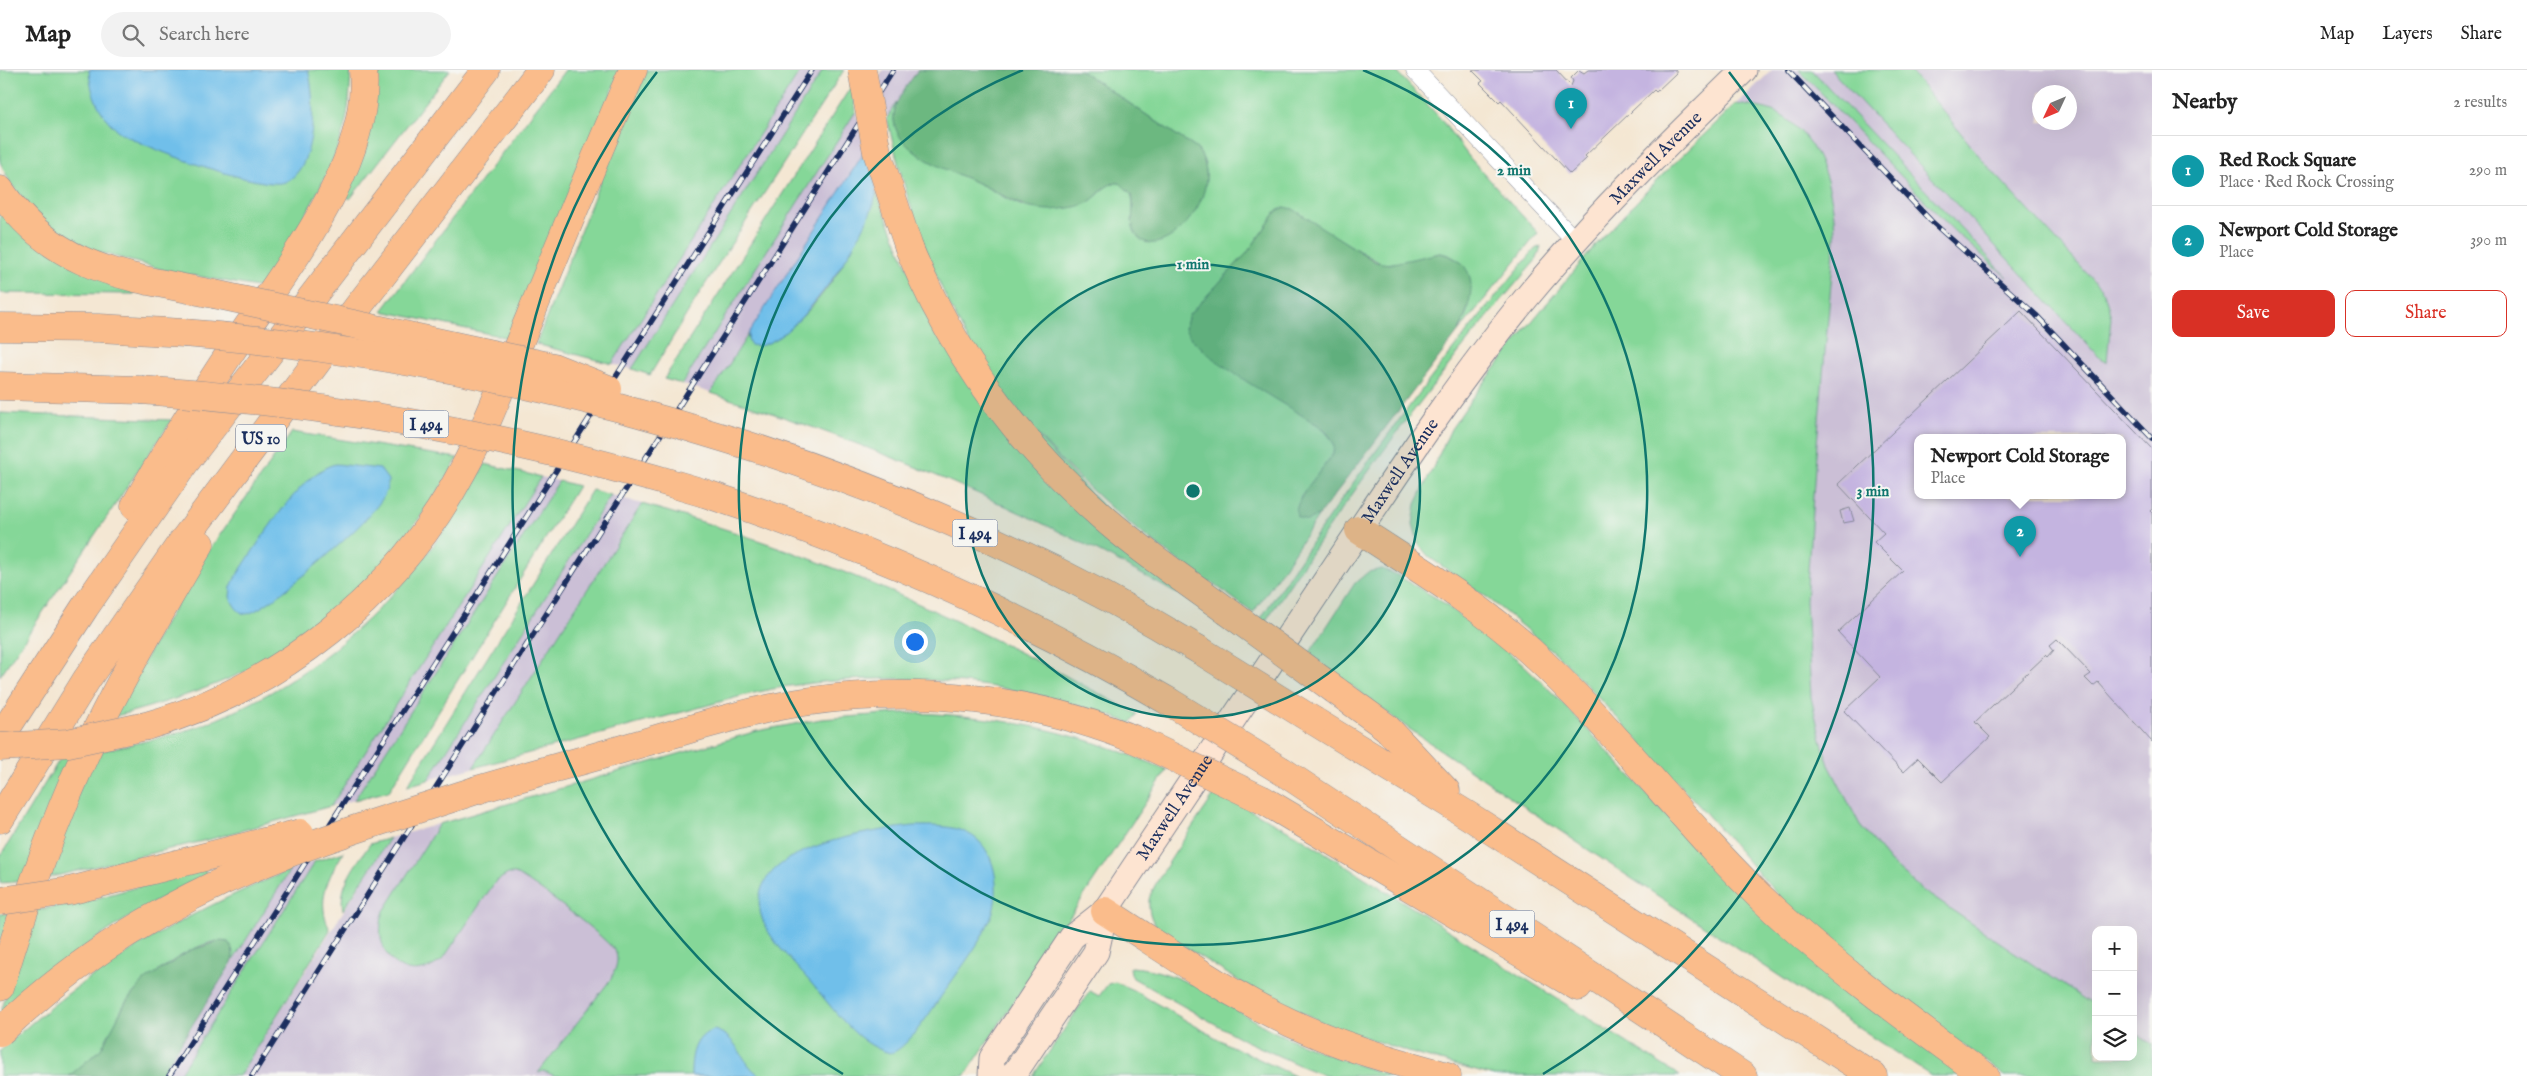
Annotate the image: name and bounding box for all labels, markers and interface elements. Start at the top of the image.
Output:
search box [101,12,451,57]
text: Map [25,19,71,50]
icon: search [119,21,147,49]
text: Search here [159,23,250,47]
text: Map [2320,23,2354,46]
text: Layers [2382,23,2433,46]
text: Share [2461,23,2502,46]
north arrow [2032,85,2077,130]
pin: 1 [1555,88,1587,129]
text: Nearby [2172,89,2237,116]
text: 2 results [2453,93,2507,113]
street label: Maxwell Avenue [1605,107,1708,210]
text: Red Rock Square [2219,149,2356,173]
text: 2 min [1497,161,1531,180]
text: 1 [2185,161,2191,181]
text: 290 m [2469,161,2507,181]
text: Place · Red Rock Crossing [2219,173,2394,193]
text: Newport Cold Storage [2219,219,2398,243]
text: 2 [2184,231,2192,251]
text: 390 m [2470,231,2507,251]
text: Place [2219,243,2254,263]
text: 1 min [1177,255,1209,274]
button: Save [2172,290,2335,337]
button: Share [2345,290,2507,337]
road number: I 494 [404,410,448,438]
street label: Maxwell Avenue [1357,414,1445,528]
road number: US 10 [236,424,286,452]
popup [1914,434,2126,499]
text: Newport Cold Storage [1930,445,2110,469]
text: Place [1930,469,1965,489]
centre of rings [1184,482,1202,500]
text: 3 min [1857,482,1889,501]
pin: 2 [2004,516,2036,557]
road number: I 494 [952,519,998,546]
your location [902,629,928,655]
street label: Maxwell Avenue [1132,751,1219,865]
road number: I 494 [1490,911,1534,938]
map controls [2092,926,2137,1061]
button: + [2092,926,2137,971]
button: − [2092,971,2137,1016]
button: layers [2092,1016,2137,1061]

